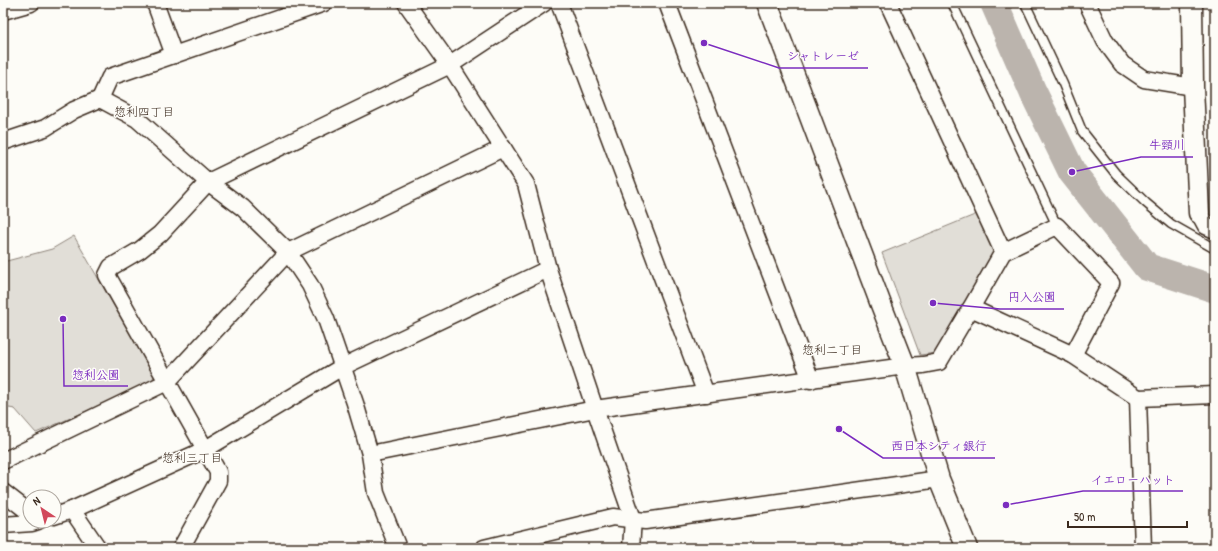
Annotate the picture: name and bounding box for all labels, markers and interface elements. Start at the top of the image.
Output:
callout: シャトレーゼ [779,44,868,68]
text: シャトレーゼ [787,47,859,64]
district label: 惣利四丁目 [114,103,174,120]
callout: 牛頸川 [1141,133,1193,157]
text: 牛頸川 [1149,136,1185,153]
callout: 円入公園 [1000,285,1064,309]
text: 円入公園 [1008,288,1056,305]
district label: 惣利二丁目 [802,341,862,358]
callout: 惣利公園 [64,362,128,386]
text: 惣利公園 [72,366,120,383]
callout: 西日本シティ銀行 [883,434,995,458]
text: 西日本シティ銀行 [891,437,987,454]
district label: 惣利三丁目 [162,449,222,466]
callout: イエローハット [1083,467,1183,491]
text: イエローハット [1091,471,1175,488]
north arrow [22,489,62,529]
text: N [30,493,43,508]
scale bar [1068,503,1187,529]
text: 50 m [1074,508,1095,525]

